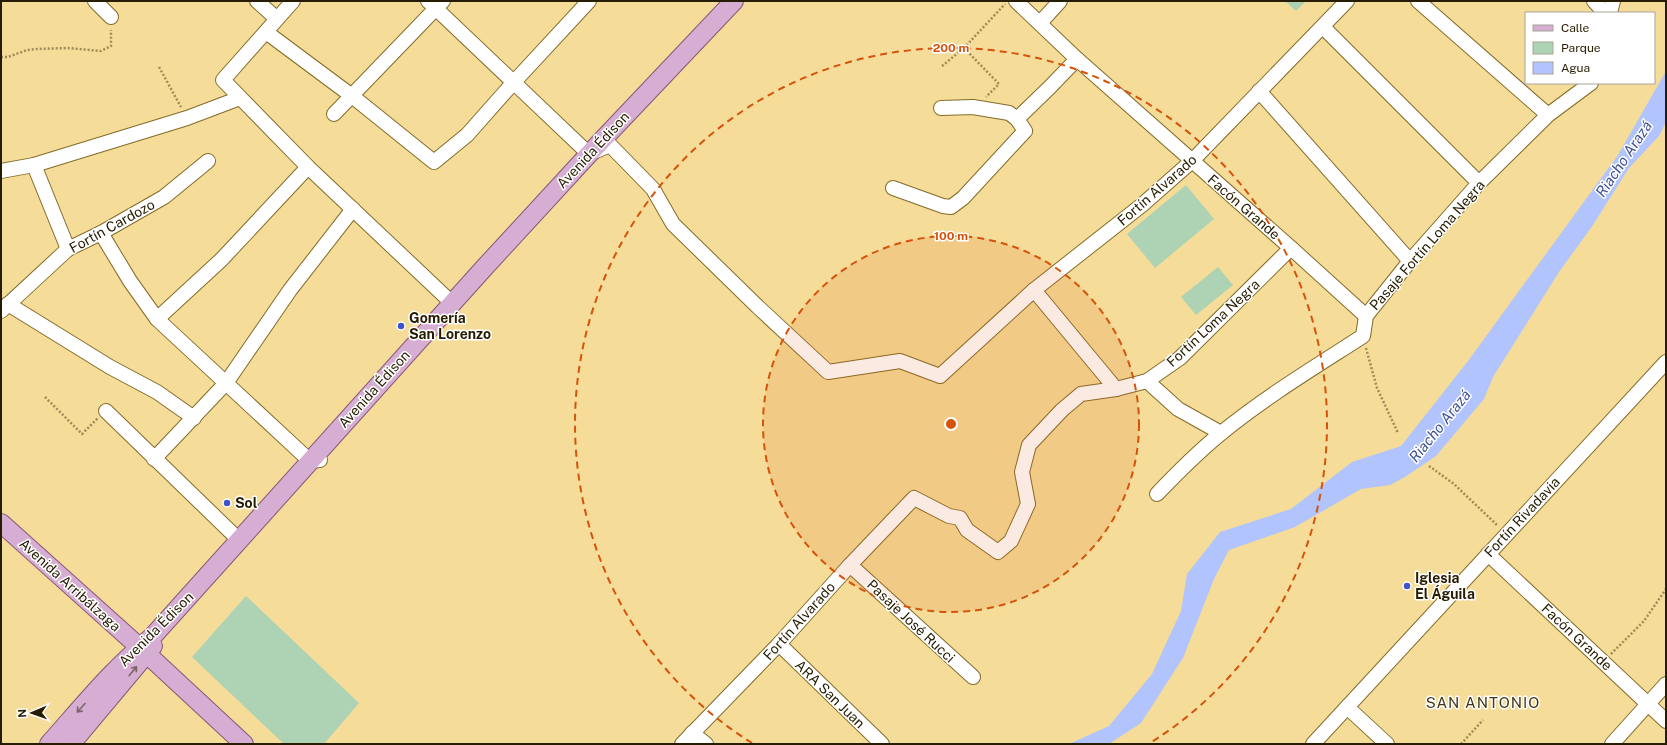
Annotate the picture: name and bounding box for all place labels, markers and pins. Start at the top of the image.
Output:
place label: Gomería San Lorenzo [409,310,491,342]
marker: Gomería San Lorenzo [396,321,406,331]
centre of rings [944,417,958,431]
place label: Sol [235,495,258,511]
marker: Sol [222,498,232,508]
place label: Iglesia El Águila [1415,570,1475,602]
marker: Iglesia El Águila [1402,581,1412,591]

